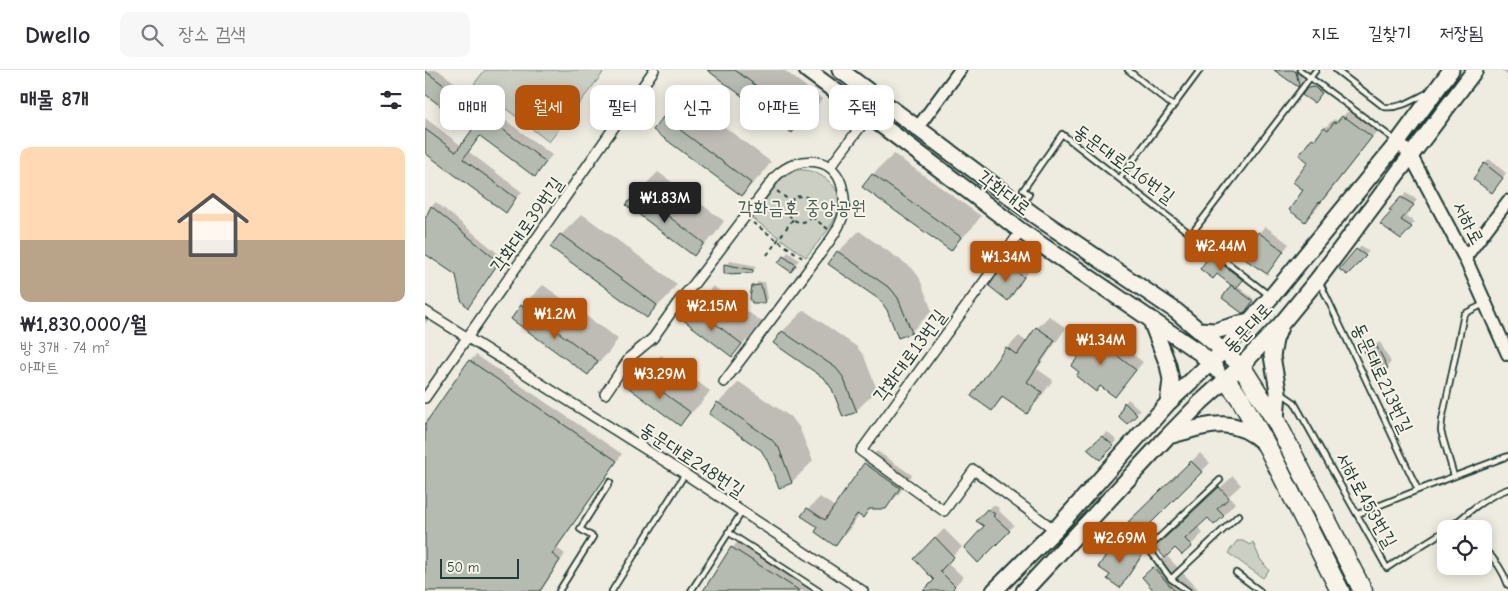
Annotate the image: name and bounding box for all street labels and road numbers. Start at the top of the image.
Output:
street label: 동문대로216번길 [1069,120,1179,208]
street label: 각화대로 [973,166,1035,220]
street label: 각화대로39번길 [486,173,568,277]
street label: 서하로 [1448,198,1488,248]
street label: 동문대로 [1219,298,1277,358]
street label: 각화대로13번길 [869,305,951,407]
street label: 동문대로213번길 [1347,320,1417,436]
street label: 동문대로248번길 [635,418,749,502]
street label: 서하로453번길 [1331,449,1401,551]

